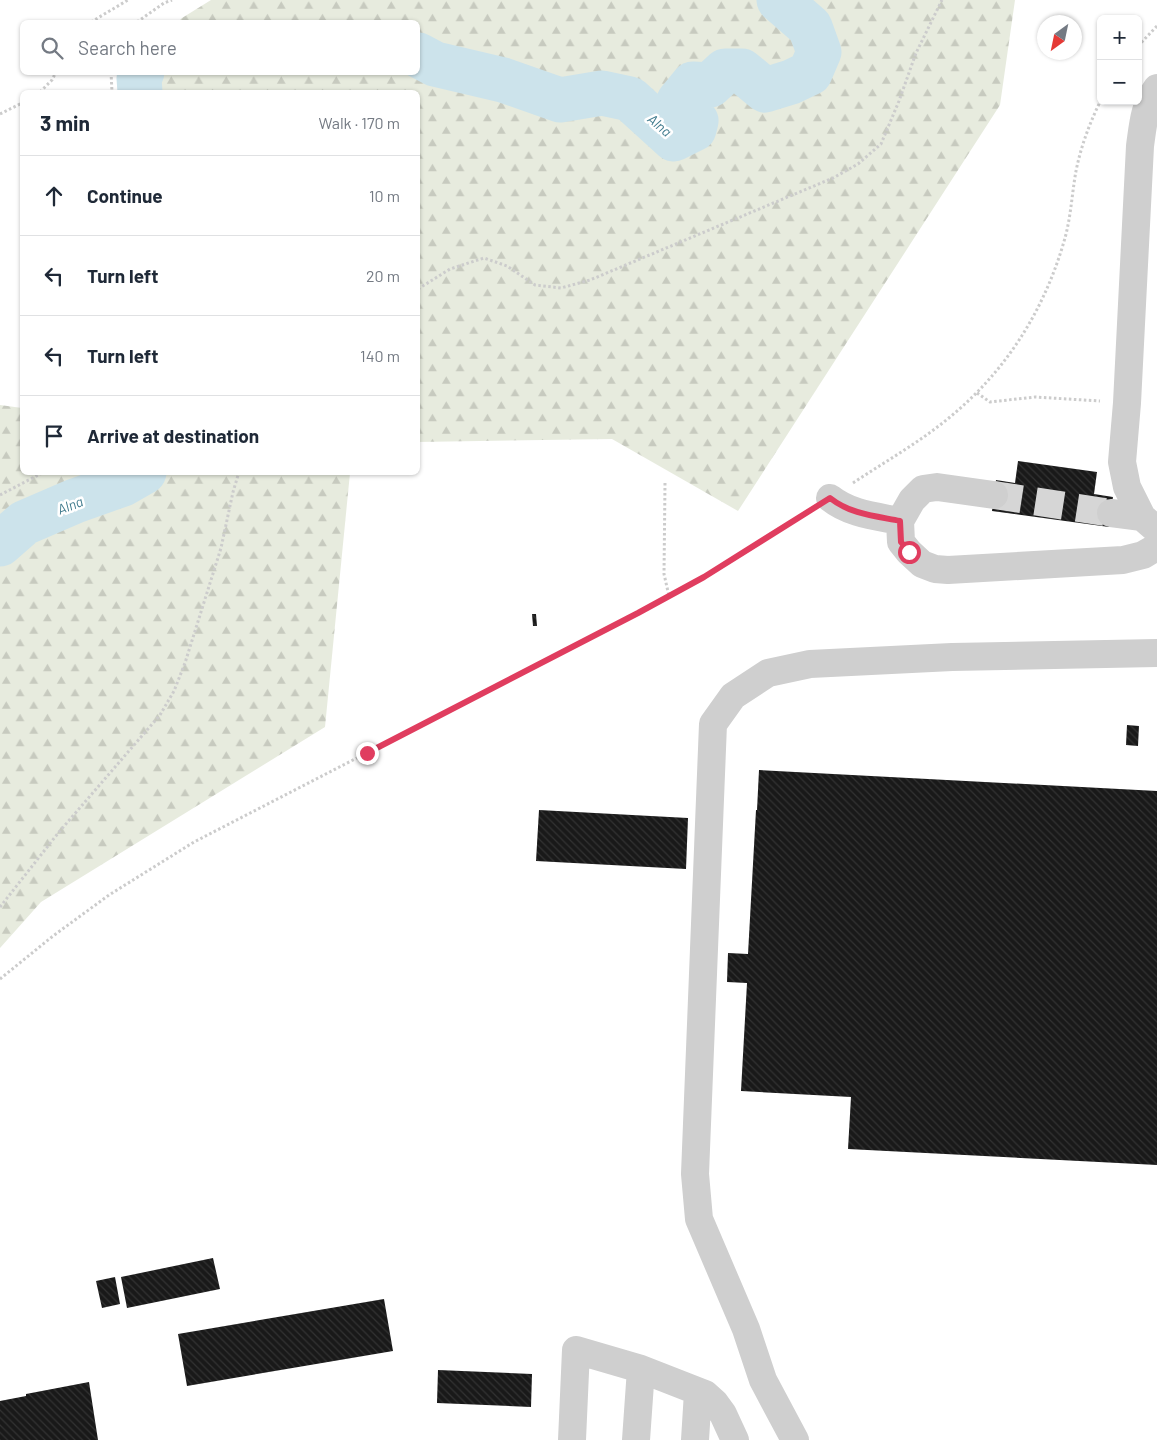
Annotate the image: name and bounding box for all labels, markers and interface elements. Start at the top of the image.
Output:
north arrow [1037,15,1082,60]
map controls [1097,15,1142,105]
button: + [1097,15,1142,60]
search box [20,20,420,75]
icon: search [38,34,66,62]
text: Search here [78,36,177,59]
button: − [1097,60,1142,105]
text: 3 min [40,110,90,135]
water label: Alna [645,110,675,140]
text: Walk · 170 m [318,113,400,132]
icon: ahead [40,182,68,210]
text: Continue [87,184,163,207]
text: 10 m [369,186,400,205]
icon: left [40,262,68,290]
text: Turn left [87,264,158,287]
text: 20 m [366,266,400,285]
icon: left [40,342,68,370]
text: Turn left [87,344,158,367]
text: 140 m [360,346,400,365]
icon: arrive [40,422,68,450]
text: Arrive at destination [87,424,259,447]
water label: Alna [55,492,85,518]
route start [898,541,921,564]
route end [356,742,379,765]

